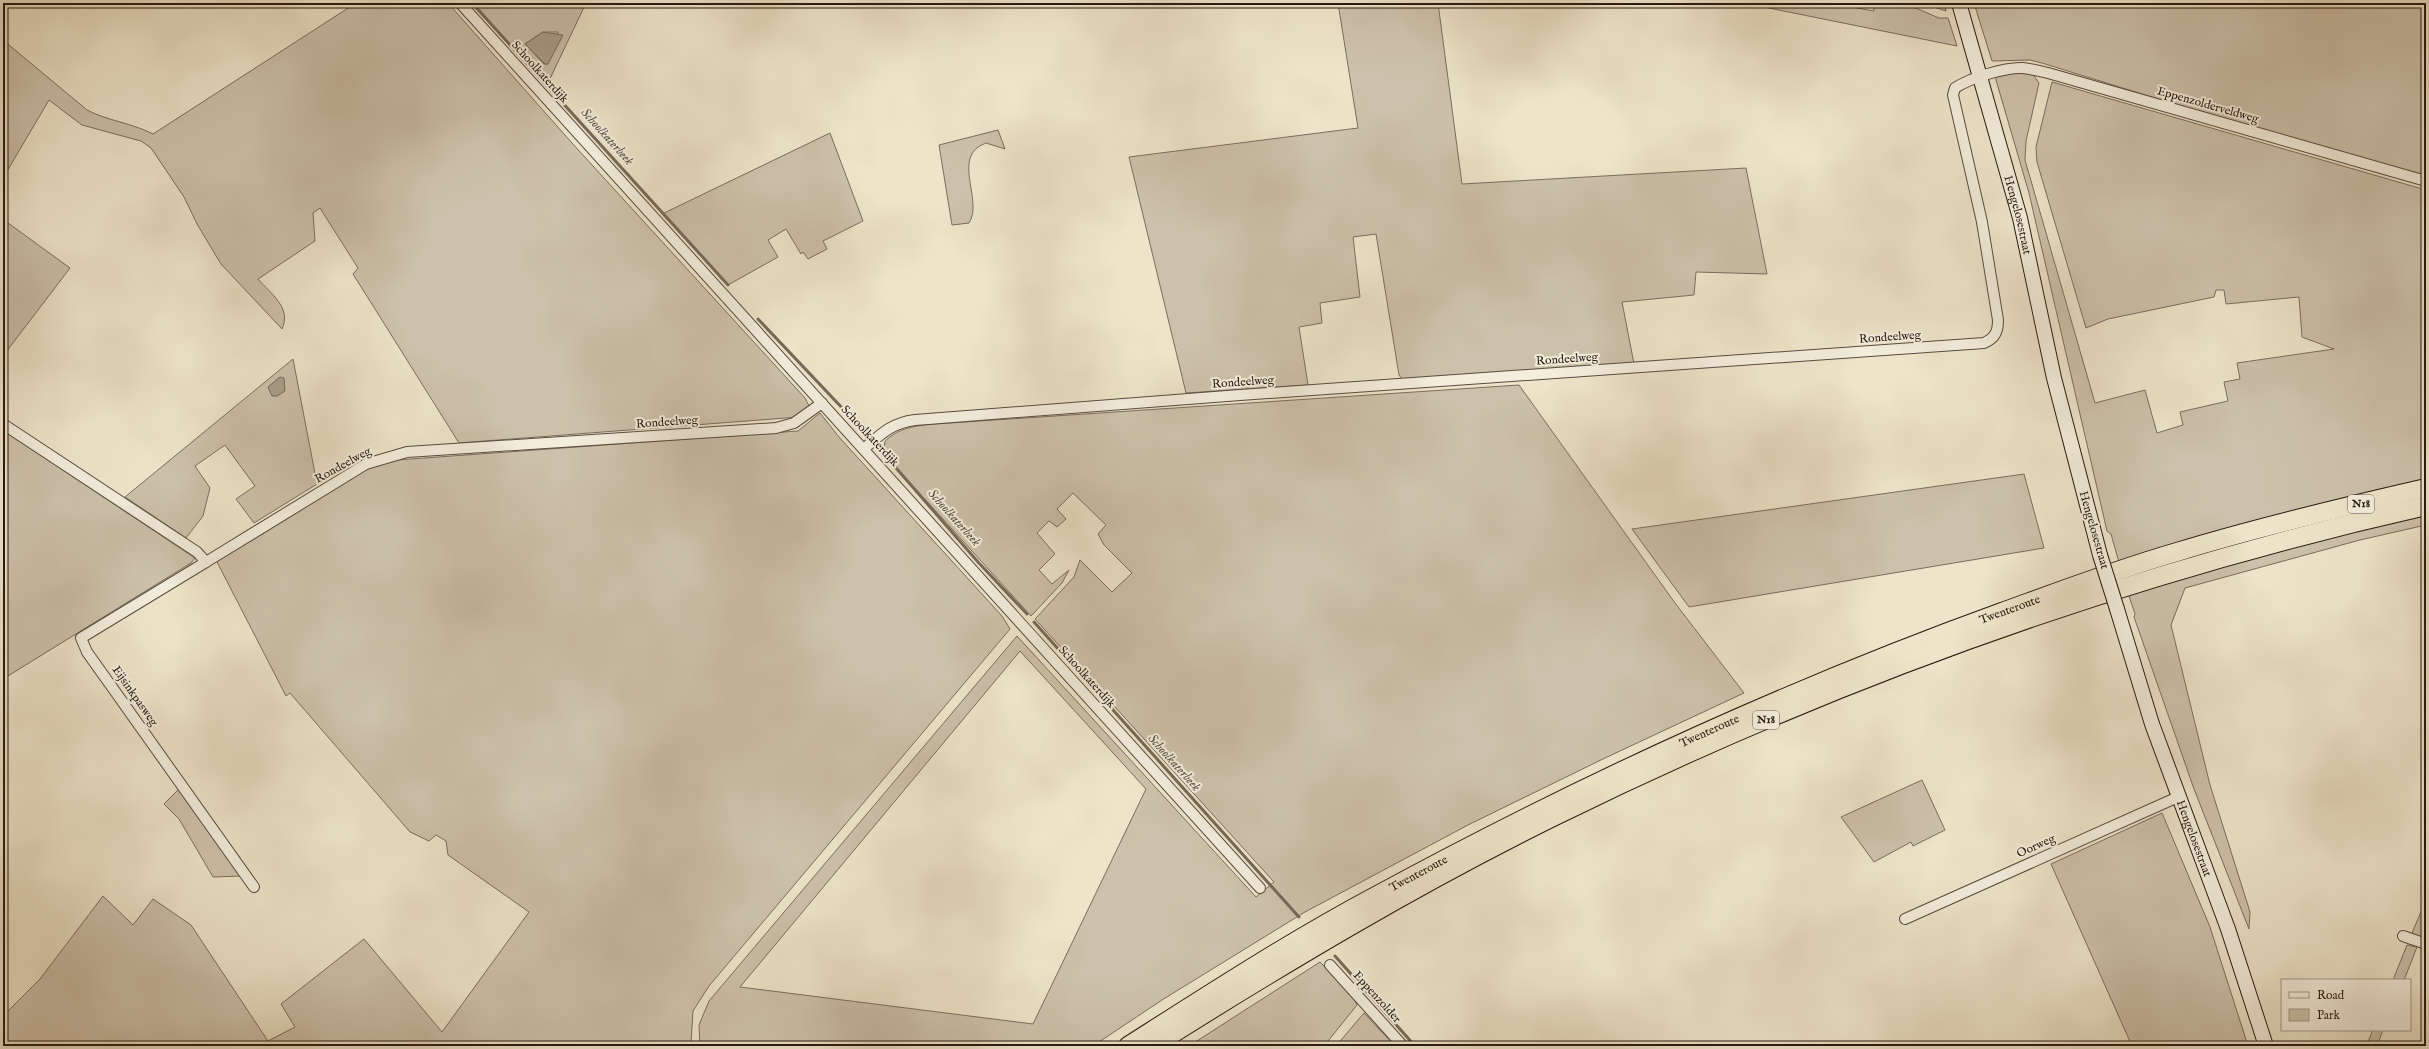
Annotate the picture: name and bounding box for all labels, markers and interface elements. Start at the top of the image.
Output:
street label: Schoolkaterdijk [508,38,572,107]
street label: Eppenzolderveldweg [2155,83,2261,128]
water label: Schoolkaterbeek [577,105,638,170]
street label: Hengelosestraat [2001,174,2035,256]
street label: Rondeelweg [1858,327,1922,347]
street label: Rondeelweg [1535,349,1599,369]
street label: Rondeelweg [1211,372,1275,392]
street label: Schoolkaterdijk [838,402,903,470]
street label: Rondeelweg [635,412,699,432]
street label: Rondeelweg [312,443,374,487]
water label: Schoolkaterbeek [924,486,985,551]
street label: Hengelosestraat [2076,489,2112,571]
road number: N18 [2348,495,2374,513]
street label: Twenteroute [1977,591,2043,627]
street label: Schoolkaterdijk [1055,643,1119,712]
street label: Eijsinkpasweg [108,663,162,730]
street label: Twenteroute [1677,711,1742,751]
road number: N18 [1753,711,1779,729]
water label: Schoolkaterbeek [1144,731,1205,796]
street label: Hengelosestraat [2173,798,2215,879]
street label: Oorweg [2014,831,2058,861]
street label: Twenteroute [1387,851,1450,895]
street label: Eppenzolder [1349,968,1405,1027]
legend [2281,979,2411,1031]
text: Road [2317,988,2345,1003]
text: Park [2317,1008,2340,1023]

